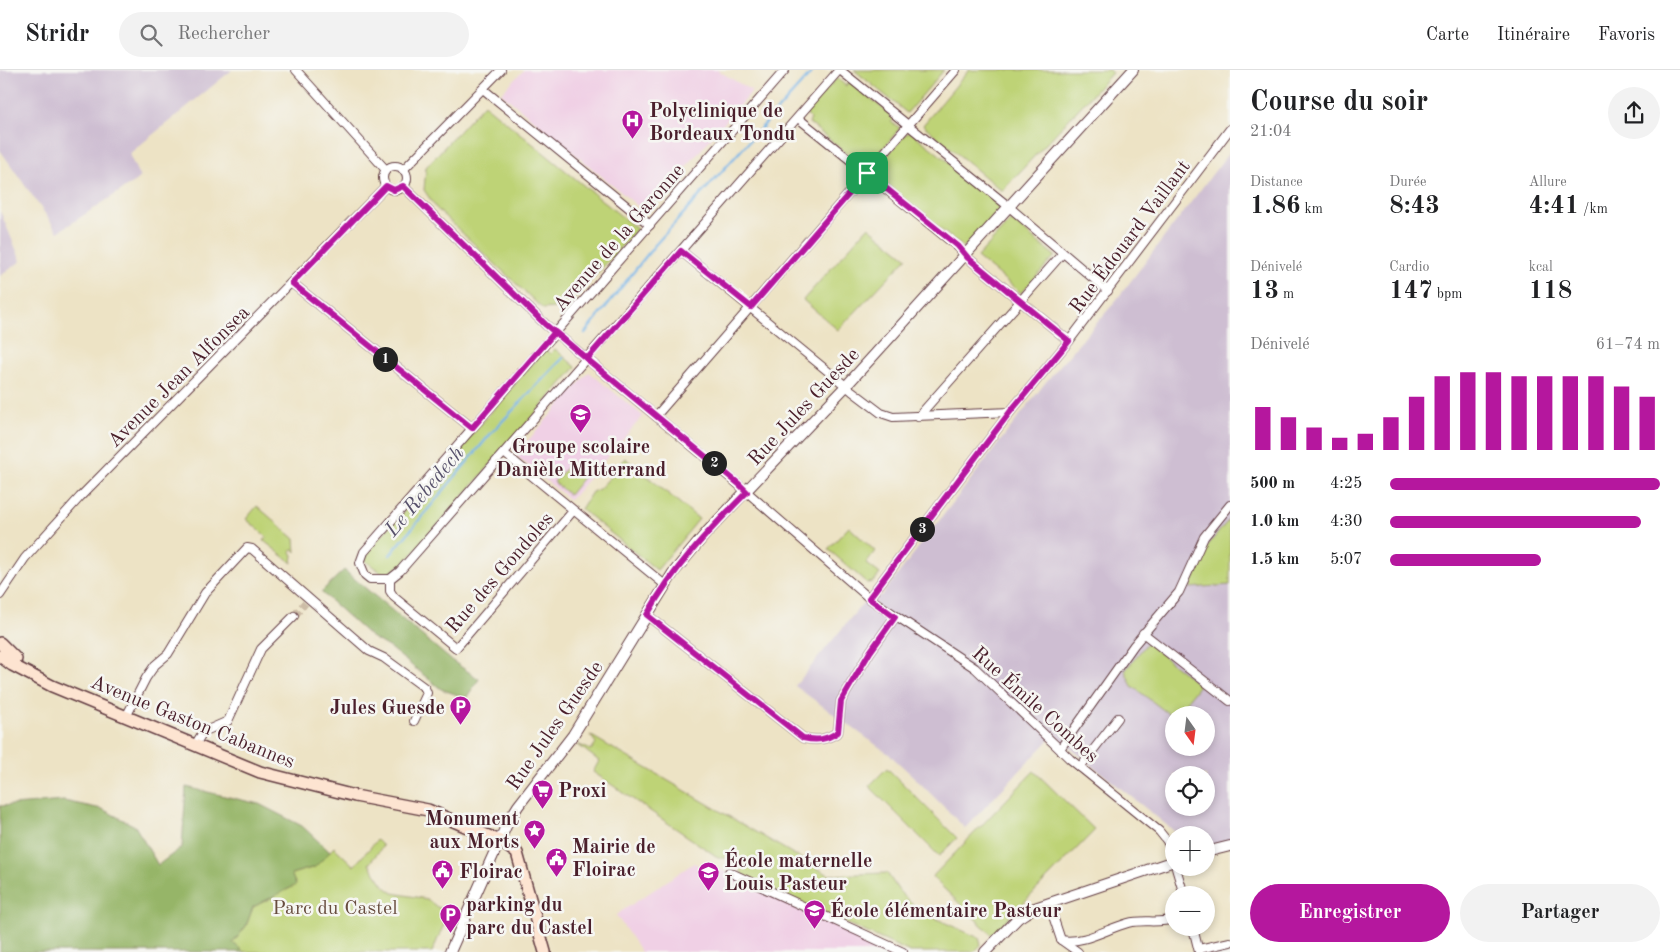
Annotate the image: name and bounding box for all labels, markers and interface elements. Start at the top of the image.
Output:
search box [119,12,469,57]
icon: search [137,21,165,49]
text: Stridr [25,23,89,47]
text: Rechercher [177,25,270,44]
text: Carte [1426,26,1469,44]
text: Itinéraire [1497,26,1570,44]
text: Favoris [1598,26,1655,44]
button: share [1608,87,1660,139]
text: Course du soir [1250,89,1428,117]
place label: Polyclinique de Bordeaux Tondu [649,102,795,145]
hospital icon: Polyclinique de Bordeaux Tondu [621,109,645,140]
text: 21:04 [1250,124,1292,140]
pin [846,152,888,194]
street label: Rue Édouard Vaillant [1064,155,1195,318]
icon: arrive [853,159,881,187]
street label: Avenue de la Garonne [550,161,689,316]
text: Distance [1250,175,1303,189]
text: Durée [1389,175,1426,189]
text: Allure [1529,175,1567,189]
text: 1.86 [1250,194,1301,219]
text: 8:43 [1389,194,1440,219]
text: 4:41 [1529,194,1579,219]
text: km [1301,202,1323,216]
text: /km [1579,202,1608,216]
text: Dénivelé [1250,260,1302,274]
text: Cardio [1389,260,1429,274]
text: kcal [1529,260,1553,274]
text: 13 [1250,279,1279,304]
text: 147 [1389,279,1433,304]
text: 118 [1529,279,1572,304]
text: m [1279,287,1294,301]
text: bpm [1433,287,1462,301]
street label: Avenue Jean Alfonsea [105,303,254,452]
text: Dénivelé [1250,337,1310,353]
text: 61–74 m [1596,337,1660,353]
street label: Rue Jules Guesde [745,345,864,470]
pin: 1 [372,346,398,372]
text: 1 [381,352,390,366]
school or university icon: Groupe scolaire Danièle Mitterrand [569,402,593,433]
place label: Groupe scolaire Danièle Mitterrand [496,438,667,481]
water label: Le Rebedech [381,443,469,542]
pin: 2 [702,450,726,476]
text: 2 [710,456,719,470]
text: 500 m [1250,476,1295,492]
text: 4:25 [1330,476,1362,492]
street label: Rue des Gondoles [443,509,558,637]
text: 1.0 km [1250,514,1299,530]
text: 4:30 [1330,514,1362,530]
pin: 3 [910,516,934,542]
text: 3 [918,522,927,536]
text: 1.5 km [1250,552,1299,568]
text: 5:07 [1330,552,1362,568]
street label: Rue Émile Combes [968,641,1104,767]
street label: Rue Jules Guesde [504,658,608,794]
street label: Avenue Gaston Cabannes [87,673,297,773]
parking icon: Jules Guesde [449,695,473,726]
place label: Jules Guesde [330,699,445,719]
north arrow [1165,706,1215,756]
map controls [1165,706,1215,936]
button: locate [1165,766,1215,816]
supermarket icon: Proxi [530,778,554,809]
place label: Proxi [558,782,607,802]
place label: Monument aux Morts [425,810,519,853]
place icon: Monument aux Morts [523,818,547,849]
button: + [1165,826,1215,876]
place label: Mairie de Floirac [572,838,656,881]
public building icon: Mairie de Floirac [544,846,568,877]
place label: École maternelle Louis Pasteur [724,847,872,895]
public building icon: Floirac [431,859,455,890]
school or university icon: École maternelle Louis Pasteur [696,860,720,891]
place label: Floirac [459,863,523,883]
button: Enregistrer [1250,884,1450,942]
button: Partager [1460,884,1660,942]
button: − [1165,886,1215,936]
place label: parking du parc du Castel [466,896,593,939]
place label: École élémentaire Pasteur [830,897,1062,922]
school or university icon: École élémentaire Pasteur [802,898,826,929]
park label: Parc du Castel [272,899,398,919]
parking icon: parking du parc du Castel [438,903,462,934]

